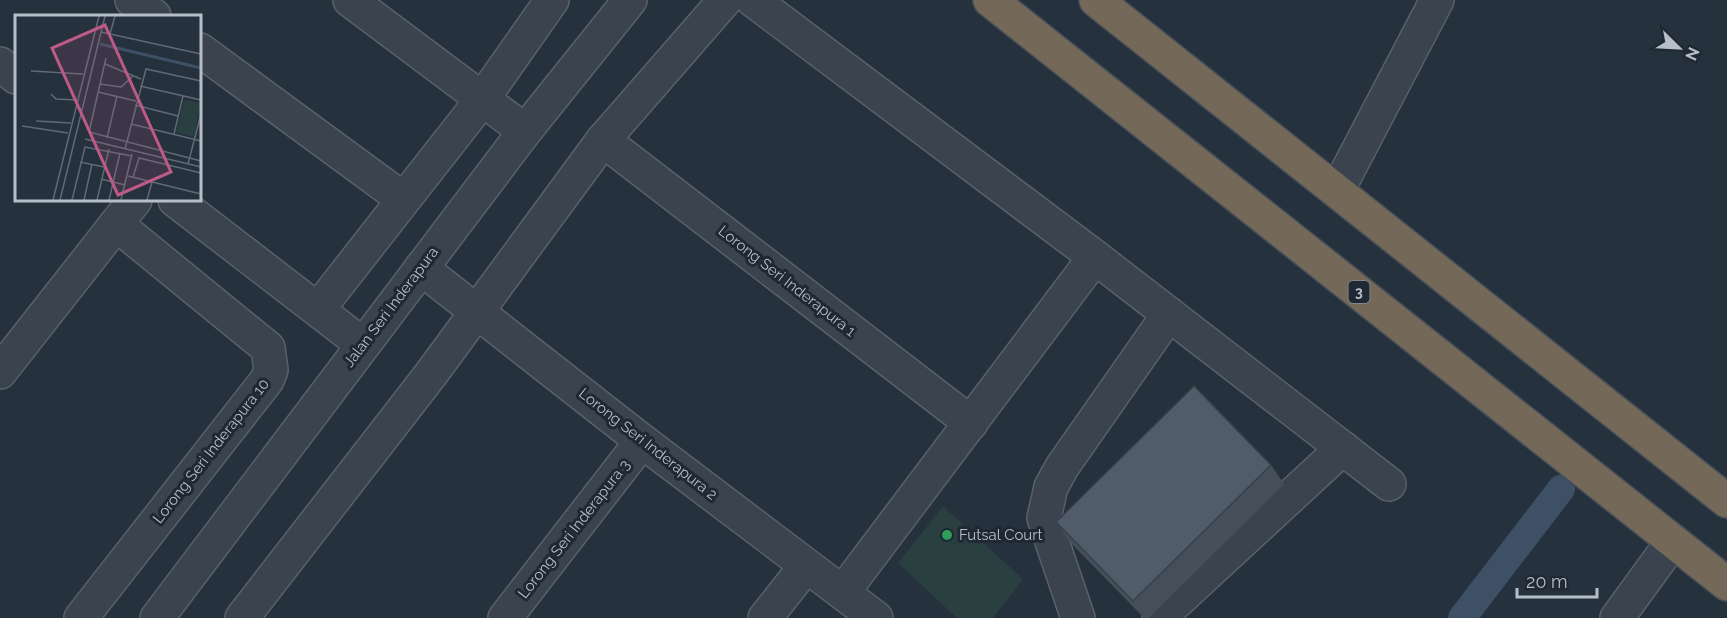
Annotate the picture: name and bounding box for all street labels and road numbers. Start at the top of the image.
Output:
street label: Lorong Seri Inderapura 1 [715,222,860,341]
street label: Jalan Seri Inderapura [340,243,442,371]
road number: 3 [1348,281,1370,303]
street label: Lorong Seri Inderapura 10 [149,375,273,527]
street label: Lorong Seri Inderapura 2 [575,384,721,504]
street label: Lorong Seri Inderapura 3 [514,456,634,602]

